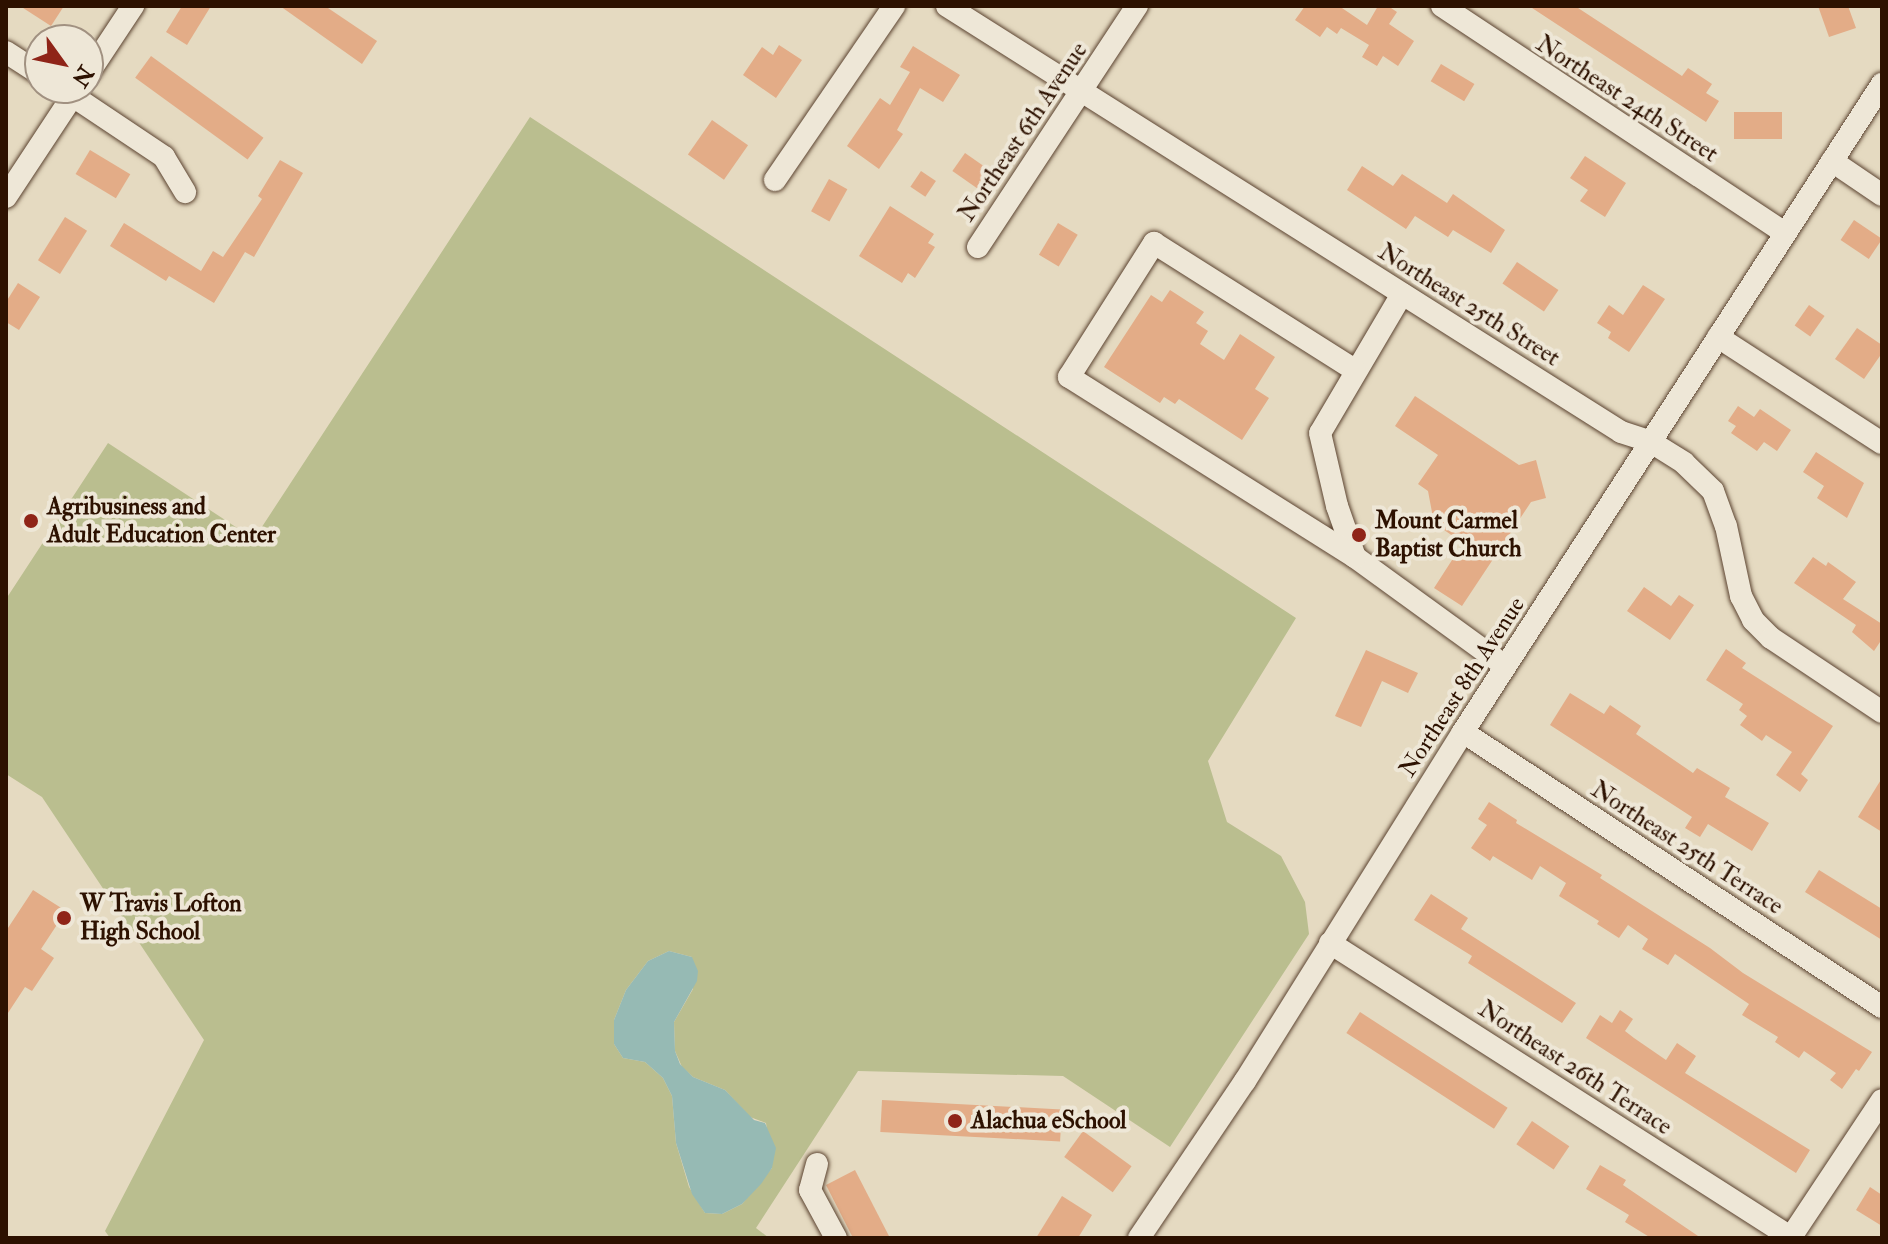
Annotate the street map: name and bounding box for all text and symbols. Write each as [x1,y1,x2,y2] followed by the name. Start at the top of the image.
[24,24,104,104] north arrow
[1531,29,1723,169] street label: Northeast 24th Street
[952,37,1094,227] street label: Northeast 6th Avenue
[65,60,100,92] text: N
[1373,238,1565,372] street label: Northeast 25th Street
[47,493,276,549] place label: Agribusiness and Adult Education Center
[1375,507,1521,563] place label: Mount Carmel Baptist Church
[22,512,40,530] marker: Agribusiness and Adult Education Center
[1350,526,1368,544] marker: Mount Carmel Baptist Church
[1393,592,1531,782] street label: Northeast 8th Avenue
[1586,775,1788,921] street label: Northeast 25th Terrace
[80,890,242,946] place label: W Travis Lofton High School
[55,909,73,927] marker: W Travis Lofton High School
[1473,995,1677,1141] street label: Northeast 26th Terrace
[971,1107,1126,1135] place label: Alachua eSchool
[946,1112,964,1130] marker: Alachua eSchool

